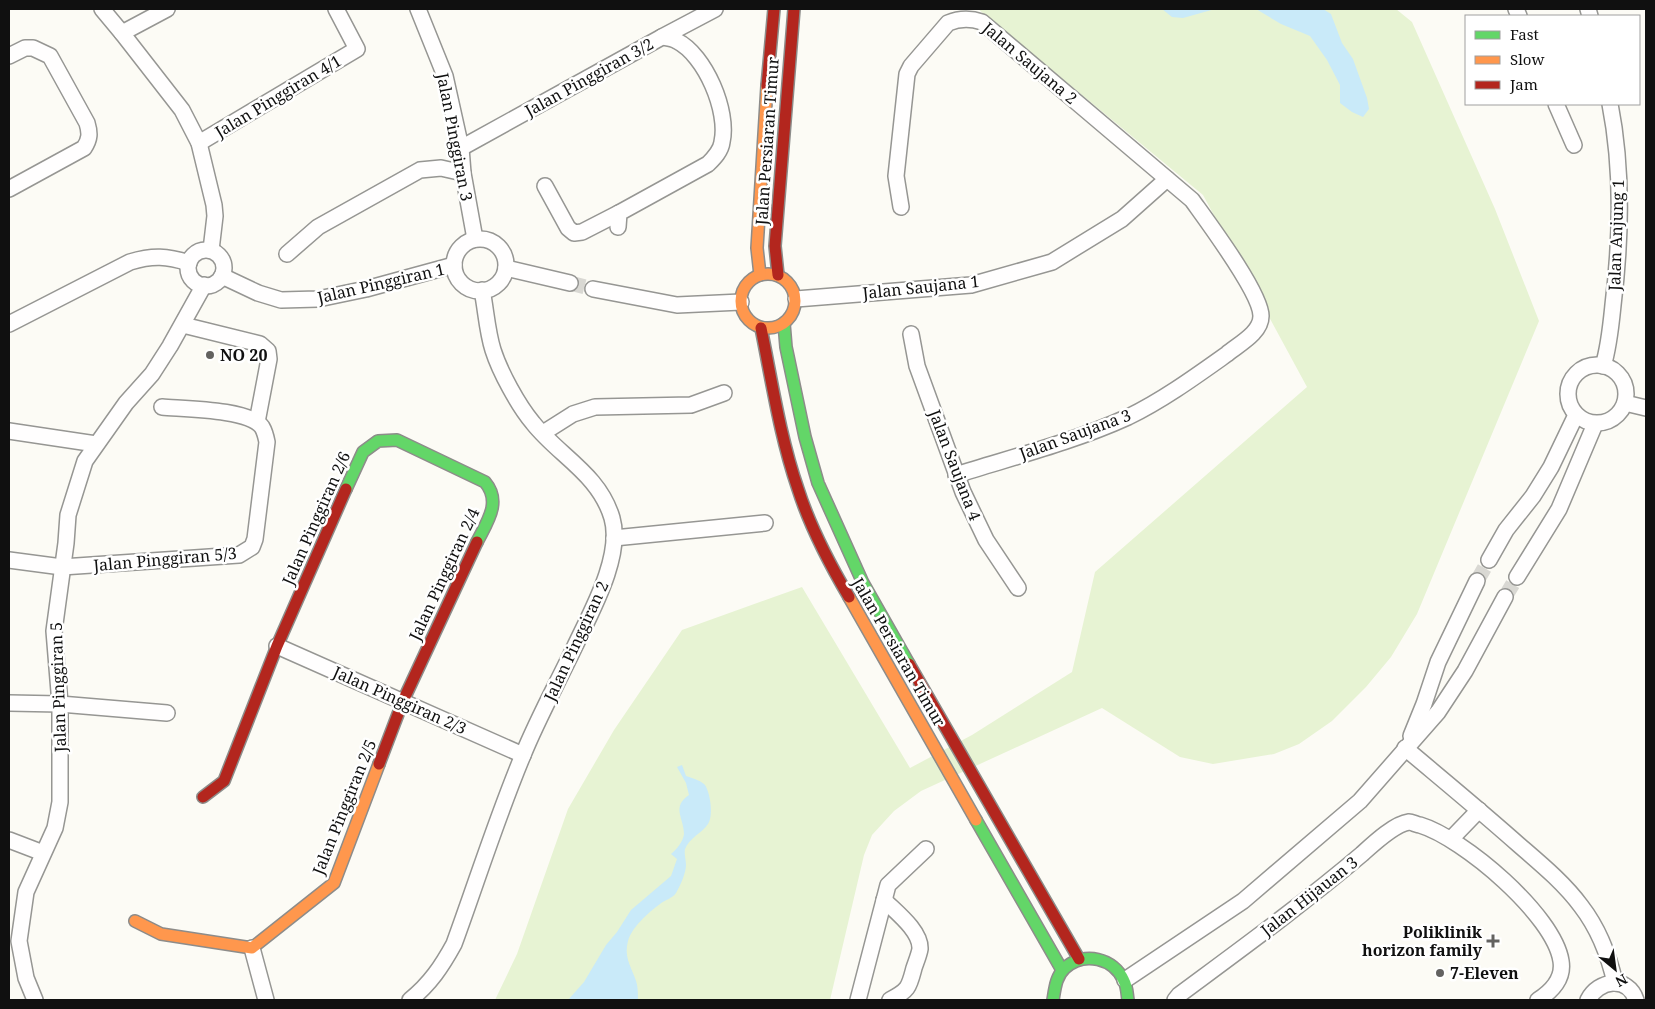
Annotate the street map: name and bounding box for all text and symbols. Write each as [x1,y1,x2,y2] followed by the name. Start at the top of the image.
[1465,15,1640,105] legend
[977,16,1082,109] street label: Jalan Saujana 2
[1510,24,1539,44] text: Fast
[520,33,657,122] street label: Jalan Pinggiran 3/2
[1510,49,1544,69] text: Slow
[210,50,345,143] street label: Jalan Pinggiran 4/1
[750,56,784,227] street label: Jalan Persiaran Timur
[432,70,478,203] street label: Jalan Pinggiran 3
[1509,74,1538,94] text: Jam
[1603,179,1629,292] street label: Jalan Anjung 1
[314,258,447,309] street label: Jalan Pinggiran 1
[861,270,980,304] street label: Jalan Saujana 1
[220,344,267,366] place label: NO 20
[204,349,216,361] marker: NO 20
[1015,404,1134,465] street label: Jalan Saujana 3
[923,405,986,524] street label: Jalan Saujana 4
[276,448,355,589] street label: Jalan Pinggiran 2/6
[403,504,484,645] street label: Jalan Pinggiran 2/4
[91,542,238,576] street label: Jalan Pinggiran 5/3
[847,573,951,731] street label: Jalan Persiaran Timur
[538,577,613,706] street label: Jalan Pinggiran 2
[45,622,71,753] street label: Jalan Pinggiran 5
[329,660,470,739] street label: Jalan Pinggiran 2/3
[306,736,381,879] street label: Jalan Pinggiran 2/5
[1255,851,1362,941] street label: Jalan Hijauan 3
[1362,921,1483,961] place label: Poliklinik horizon family
[1486,934,1500,948] marker: Poliklinik horizon family
[1590,944,1640,994] north arrow
[1450,962,1519,984] place label: 7-Eleven
[1434,967,1446,979] marker: 7-Eleven
[1612,970,1631,992] text: N

